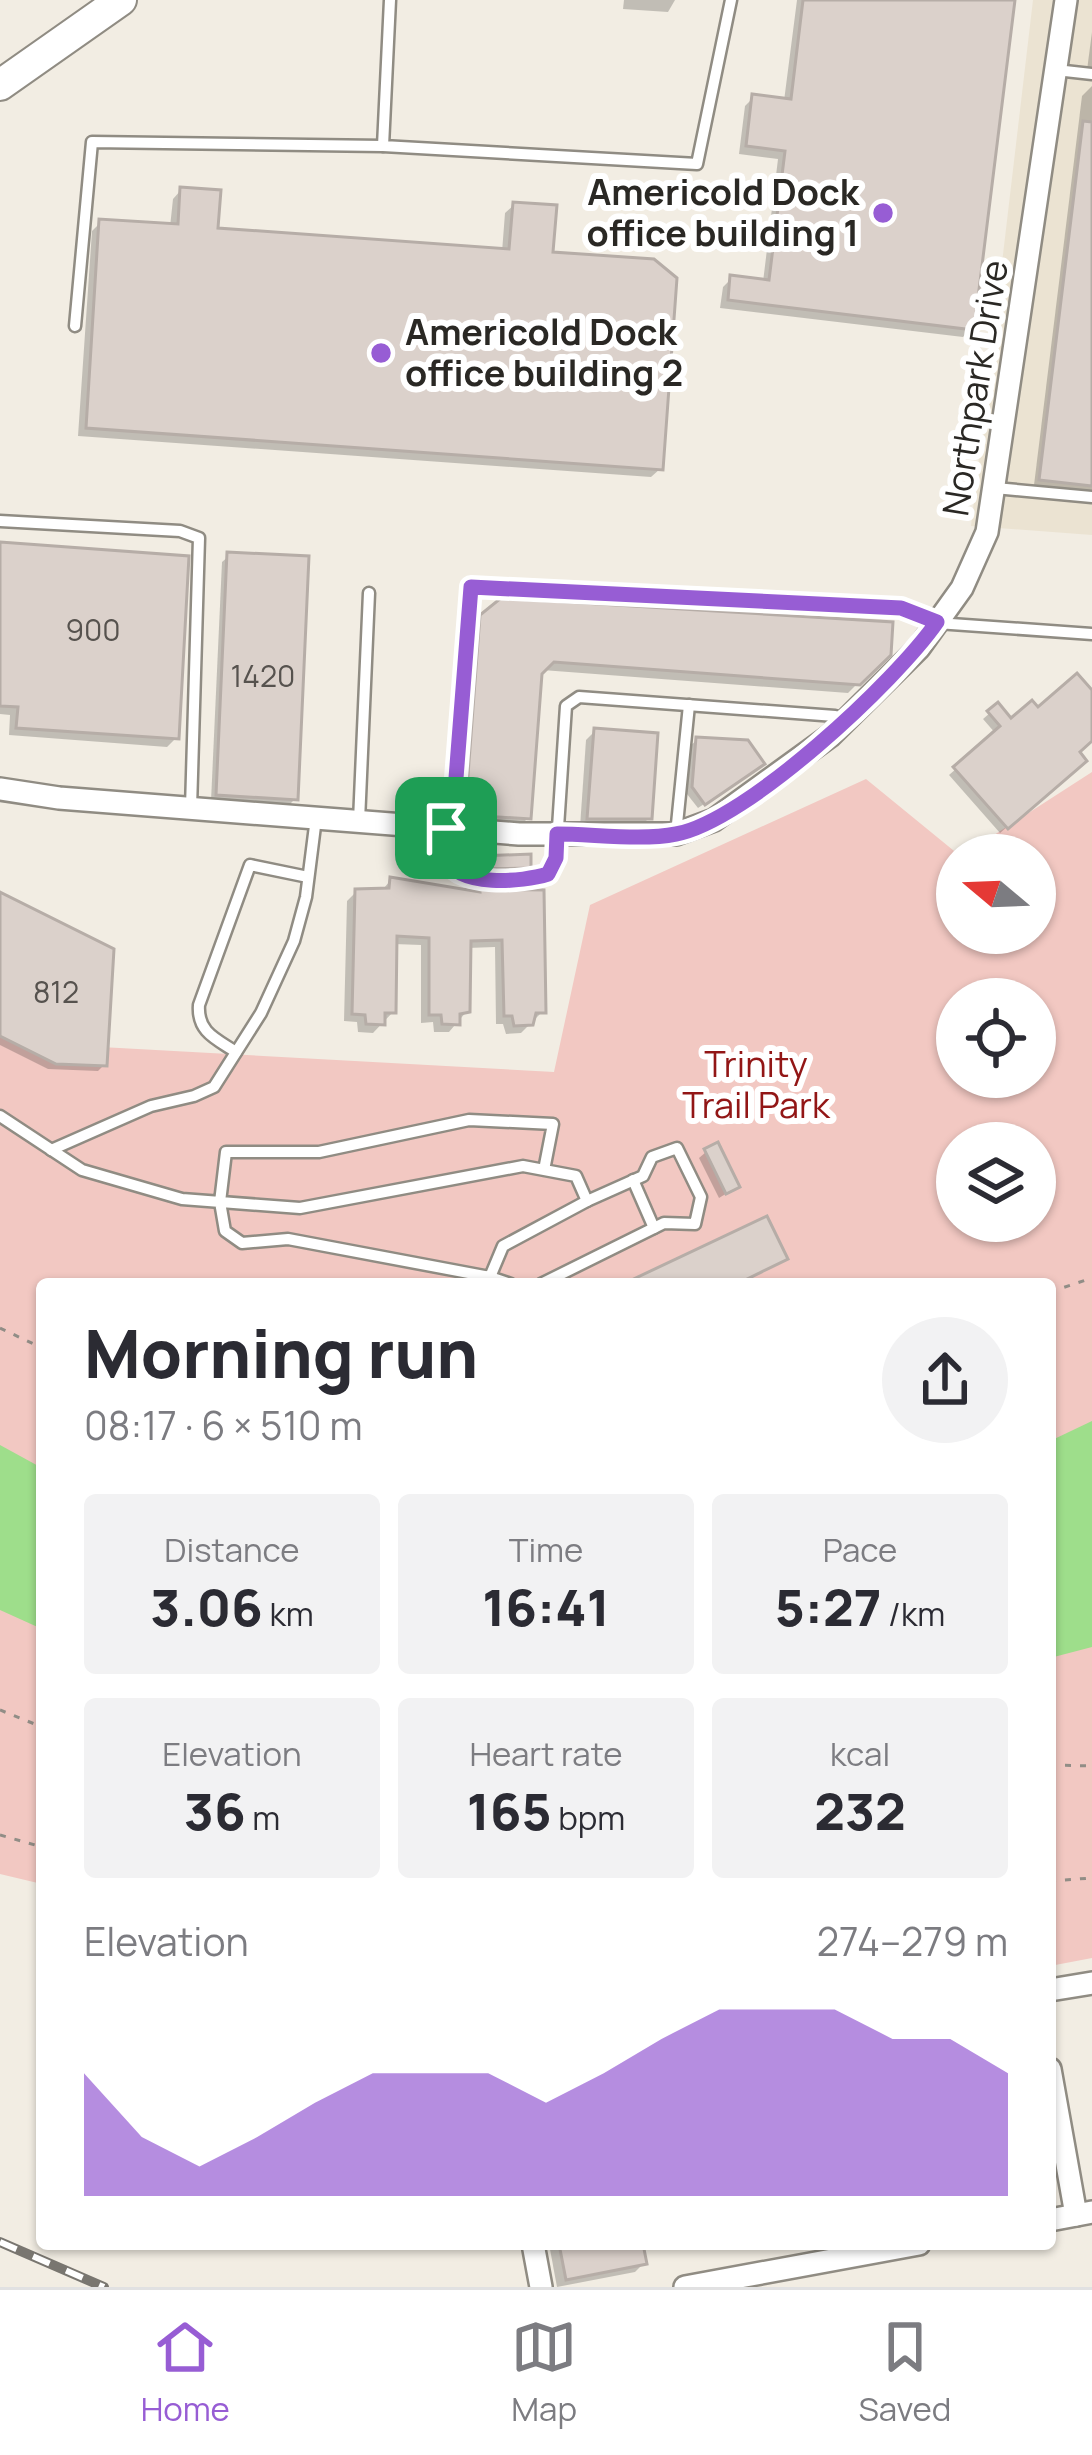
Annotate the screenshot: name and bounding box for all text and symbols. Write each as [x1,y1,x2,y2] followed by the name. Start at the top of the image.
[586,167,861,257] place label: Americold Dock office building 1
[870,200,896,226] marker: Americold Dock office building 1
[930,257,1019,519] street label: Northpark Drive
[405,307,683,397] place label: Americold Dock office building 2
[368,340,394,366] marker: Americold Dock office building 2
[65,609,121,650] house number: 900
[231,655,295,696] house number: 1420
[395,777,497,879] pin
[413,795,479,861] icon: arrive
[936,834,1056,954] north arrow
[936,834,1056,1242] map controls
[33,971,79,1012] house number: 812
[936,978,1056,1098] button: locate
[682,1039,831,1129] park label: Trinity Trail Park
[936,1122,1056,1242] button: layers
[84,1308,478,1398] text: Morning run
[882,1317,1008,1443] button: share
[84,1398,363,1452] text: 08:17 · 6 × 510 m
[164,1527,300,1572] text: Distance
[509,1527,583,1572] text: Time
[823,1527,897,1572] text: Pace
[150,1572,263,1641] text: 3.06
[482,1572,610,1641] text: 16:41
[775,1572,882,1641] text: 5:27
[263,1591,314,1636] text: km
[882,1591,945,1636] text: /km
[162,1731,302,1776] text: Elevation
[469,1731,623,1776] text: Heart rate
[830,1731,890,1776] text: kcal
[184,1776,246,1845] text: 36
[467,1776,552,1845] text: 165
[814,1776,906,1845] text: 232
[246,1795,280,1840] text: m
[552,1795,625,1840] text: bpm
[84,1914,249,1968] text: Elevation
[817,1914,1008,1968] text: 274–279 m
[141,2314,230,2431] tab: Home
[511,2314,577,2431] tab: Map
[858,2314,951,2431] tab: Saved

